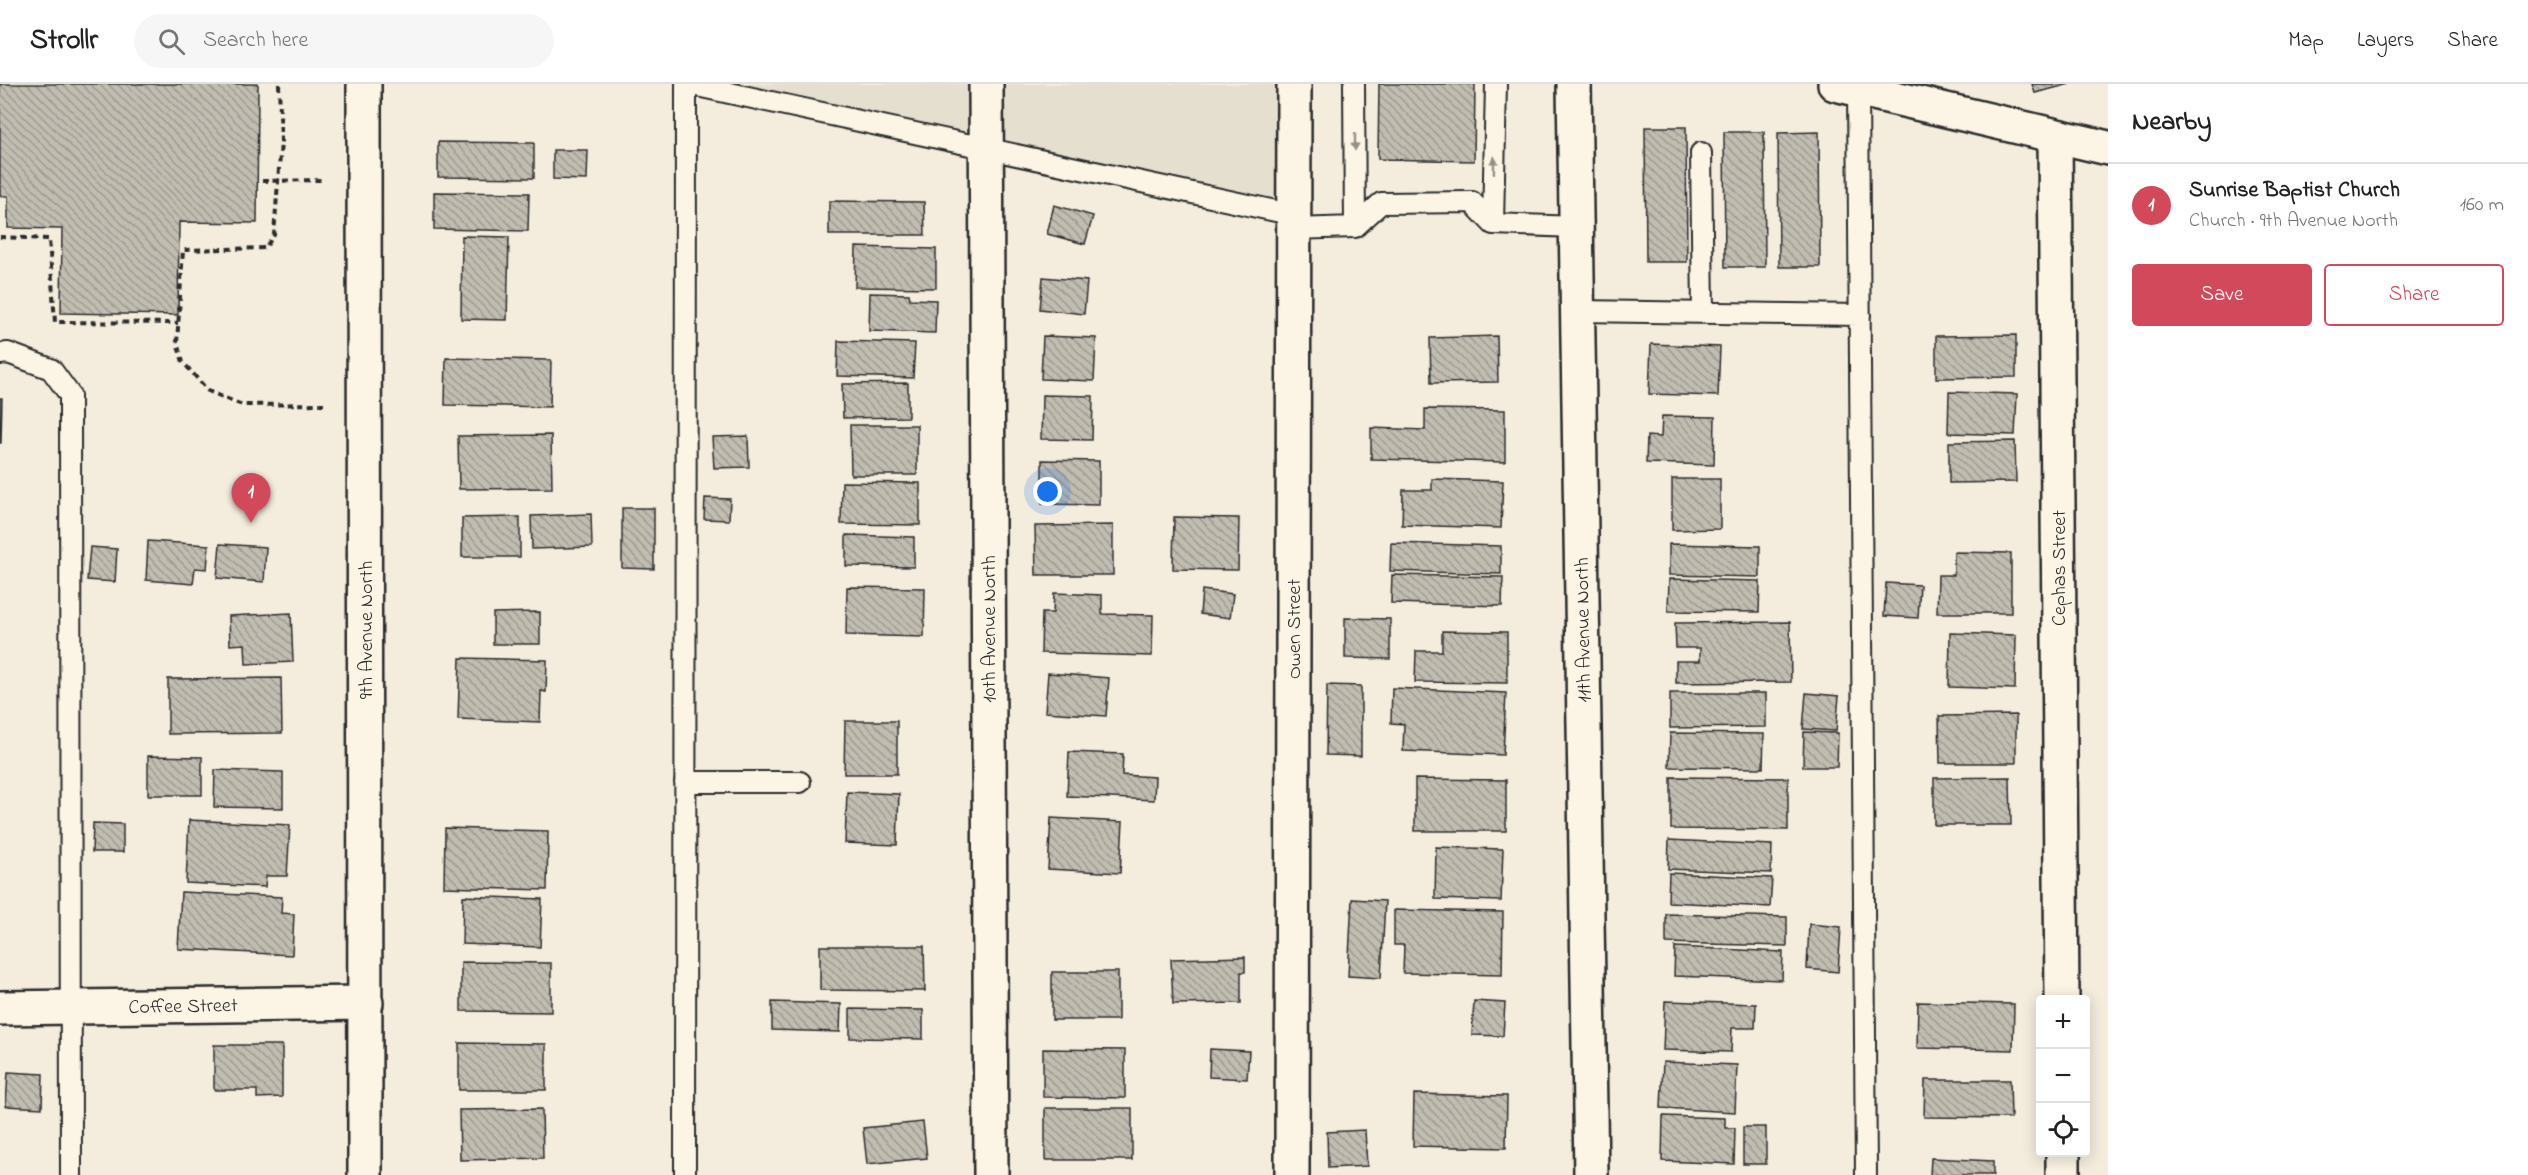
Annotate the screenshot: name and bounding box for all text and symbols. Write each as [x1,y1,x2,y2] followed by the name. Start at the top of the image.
[134,14,554,68] search box
[30,21,98,62] text: Strollr
[155,25,188,58] icon: search
[203,25,308,57] text: Search here
[2288,26,2324,56] text: Map
[2357,26,2414,56] text: Layers
[2447,26,2498,56] text: Share
[2132,104,2211,142] text: Nearby
[1350,133,1359,152] one-way arrow
[1489,156,1499,175] one-way arrow
[2189,175,2400,207] text: Sunrise Baptist Church
[2148,191,2155,220] text: 1
[2460,191,2504,220] text: 160 m
[2189,207,2398,236] text: Church · 9th Avenue North
[2132,264,2312,326] button: Save
[2324,264,2504,326] button: Share
[232,474,270,523] pin: 1
[1033,477,1062,506] your location
[2046,510,2075,626] street label: Cephas Street
[976,555,1005,703] street label: 10th Avenue North
[1569,557,1600,703] street label: 11th Avenue North
[353,561,382,699] street label: 9th Avenue North
[1281,578,1310,679] street label: Owen Street
[128,992,238,1023] street label: Coffee Street
[2036,995,2090,1157] map controls
[2036,995,2090,1049] button: +
[2036,1049,2090,1103] button: −
[2036,1103,2090,1157] button: locate

